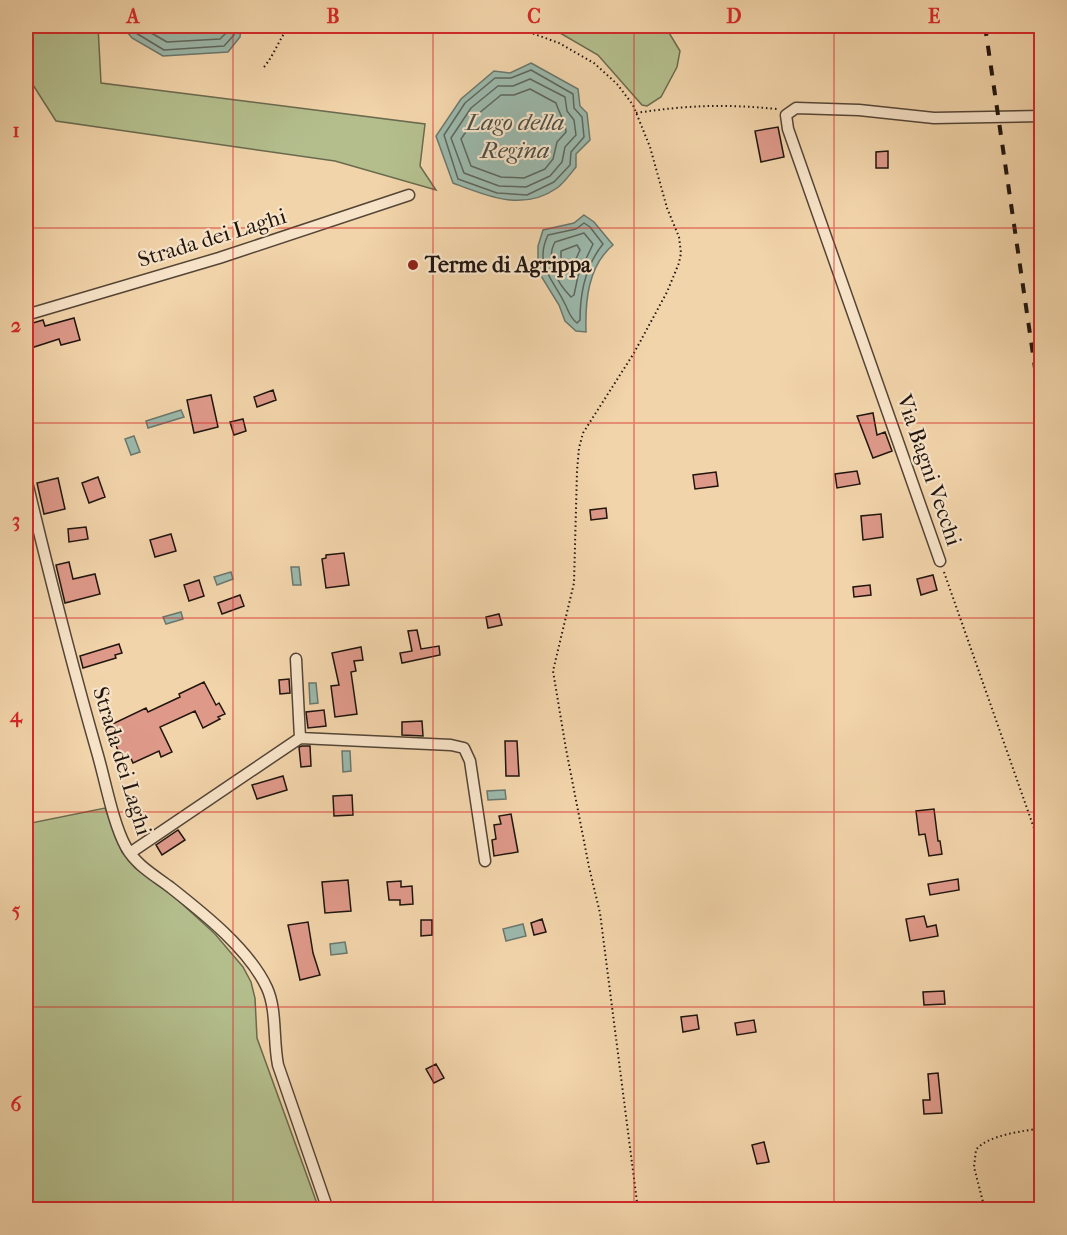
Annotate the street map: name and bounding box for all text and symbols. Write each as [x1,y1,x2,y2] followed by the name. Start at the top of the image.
[125,5,141,28] text: A
[326,5,340,28] text: B
[527,5,541,28] text: C
[726,5,742,28] text: D
[928,5,940,28] text: E
[464,108,564,164] water label: Lago della Regina
[12,119,20,142] text: 1
[135,203,290,273] street label: Strada dei Laghi
[424,252,592,278] place label: Terme di Agrippa
[406,258,420,272] marker: Terme di Agrippa
[11,314,21,337] text: 2
[891,390,967,549] street label: Via Bagni Vecchi
[12,509,20,532] text: 3
[87,684,157,839] street label: Strada dei Laghi
[9,704,23,728] text: 4
[12,899,21,922] text: 5
[11,1093,23,1116] text: 6

